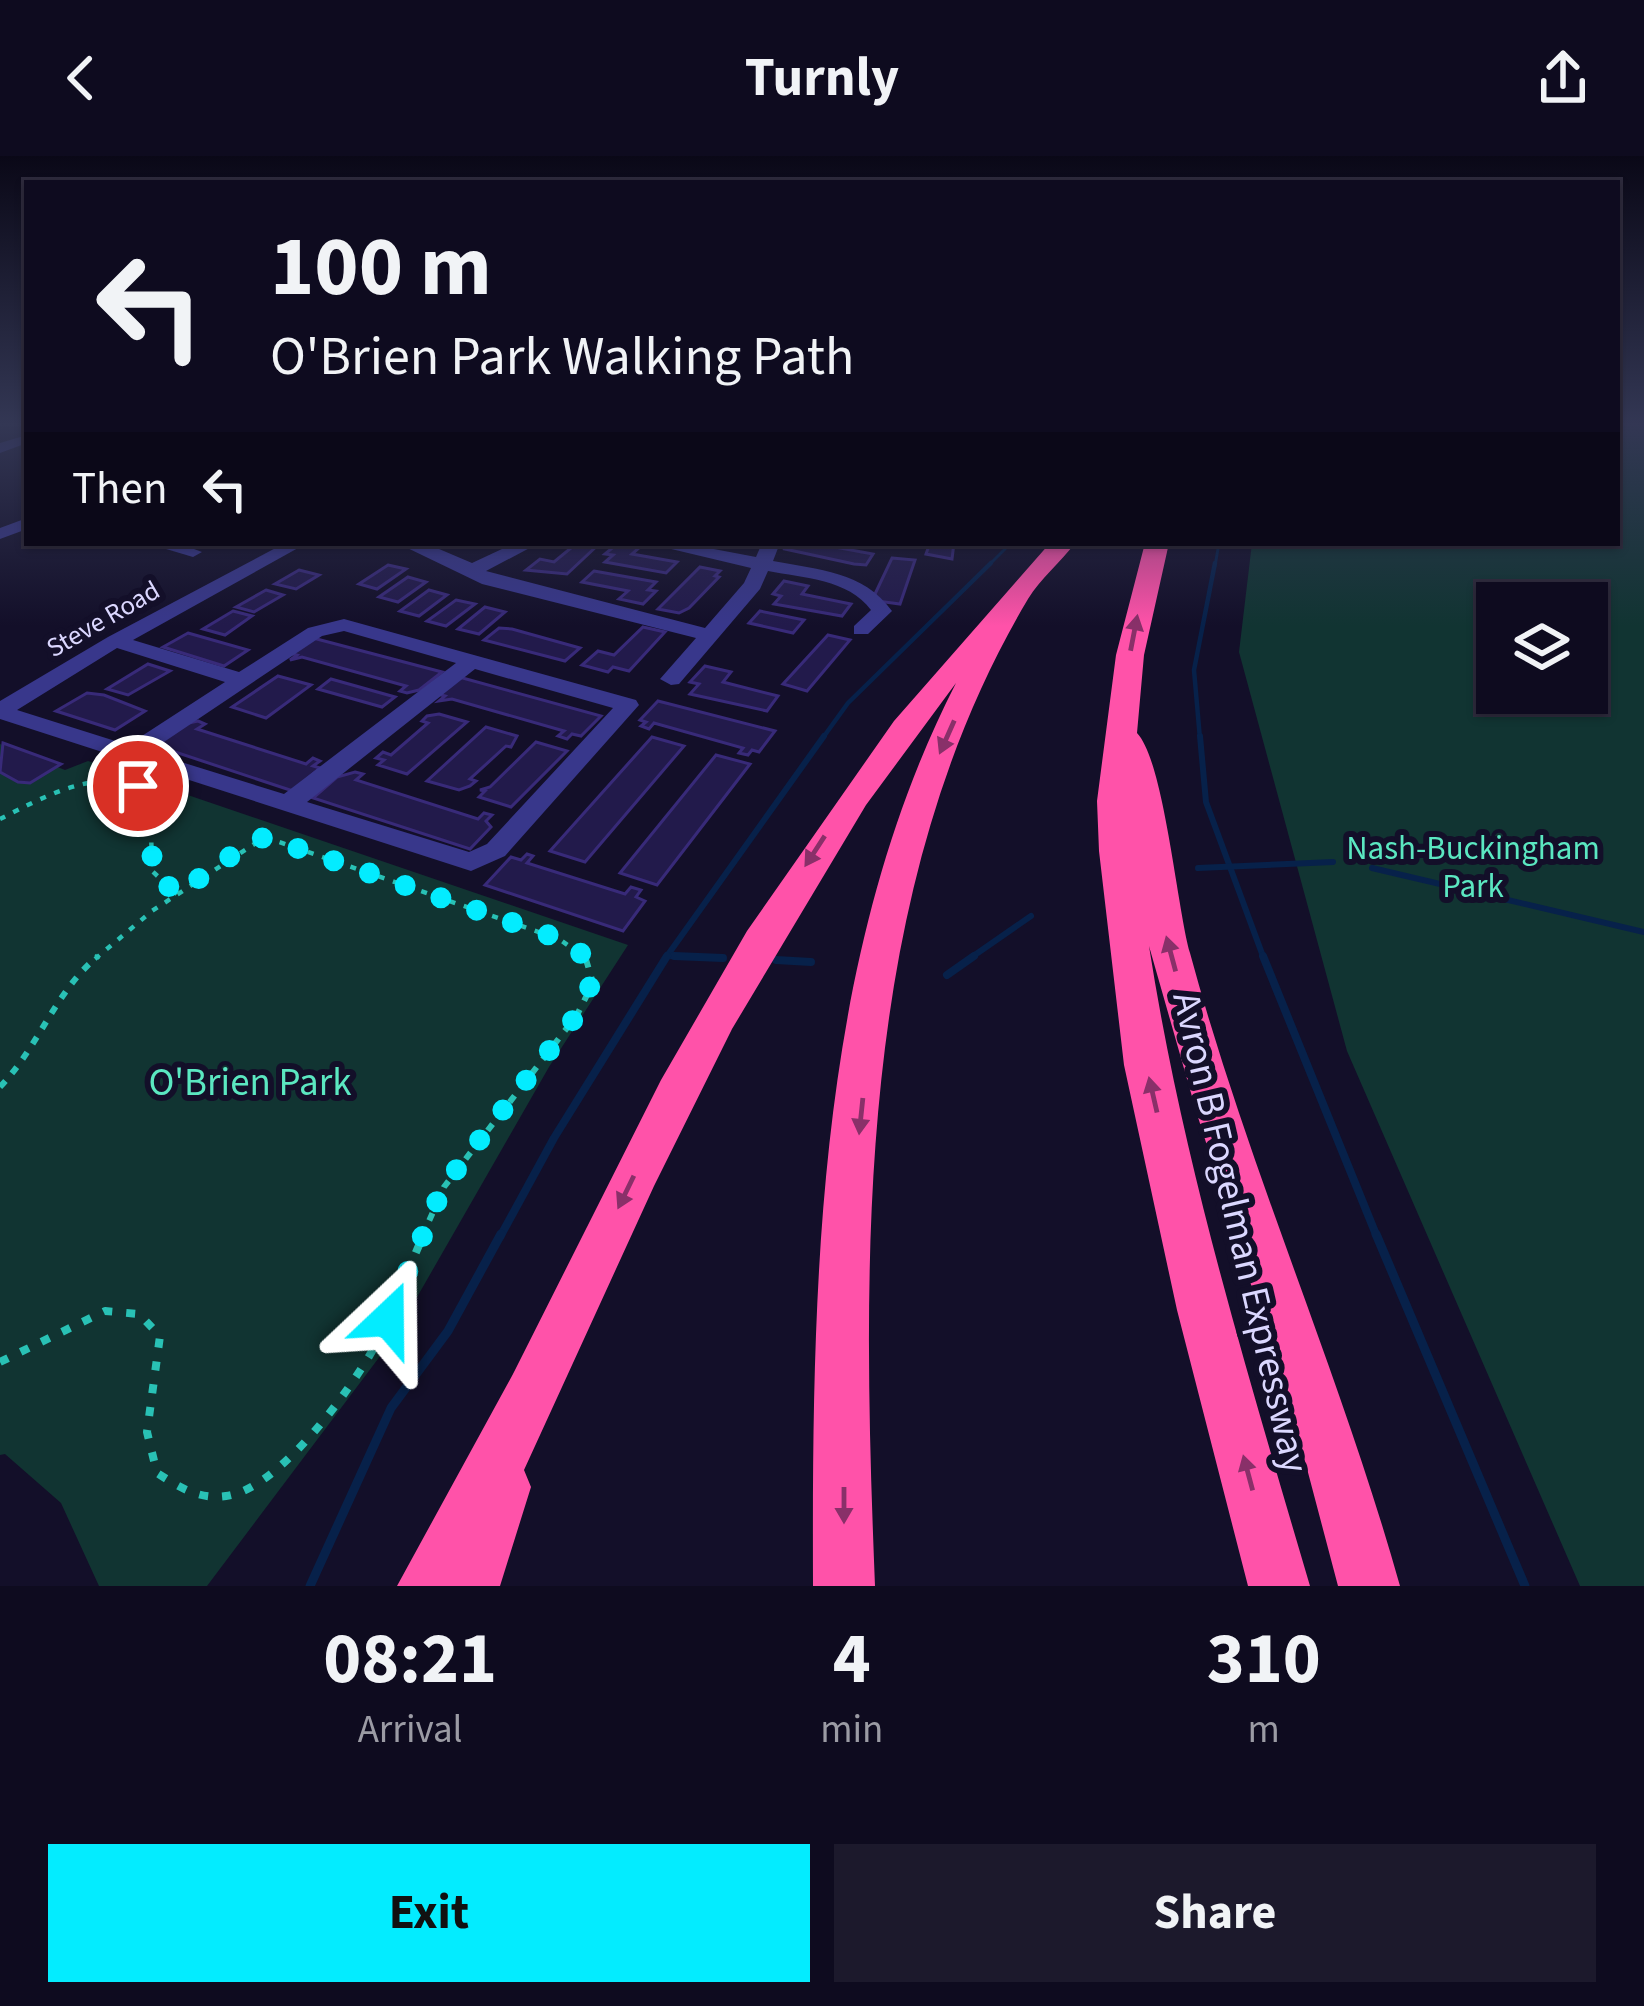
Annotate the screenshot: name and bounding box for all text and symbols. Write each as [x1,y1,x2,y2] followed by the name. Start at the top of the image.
[745,40,899,117] text: Turnly
[48,45,114,111] icon: back
[1530,45,1596,111] icon: share
[270,208,492,328] text: 100 m
[72,228,228,384] icon: left
[270,319,854,396] text: O'Brien Park Walking Path
[192,456,258,522] icon: left
[72,457,168,521] text: Then
[39,571,167,668] street label: Steve Road
[1476,582,1608,714] map controls
[1476,582,1608,714] button: layers
[1125,614,1144,652] one-way arrow
[936,720,956,755] one-way arrow
[87,735,189,837] pin
[105,753,171,819] icon: arrive
[1346,825,1600,910] park label: Nash-Buckingham Park
[804,834,827,867] one-way arrow
[1161,935,1180,972] one-way arrow
[1157,987,1323,1478] street label: Avron B Fogelman Expressway
[148,1055,352,1111] park label: O'Brien Park
[1143,1076,1162,1113] one-way arrow
[851,1098,870,1135] one-way arrow
[616,1175,636,1210] one-way arrow
[325,1256,451,1382] position arrow
[1237,1454,1256,1491] one-way arrow
[834,1487,854,1525] one-way arrow
[323,1608,497,1711] text: 08:21
[833,1608,871,1711] text: 4
[1207,1608,1321,1711] text: 310
[358,1702,463,1758] text: Arrival
[820,1702,883,1758] text: min
[1248,1702,1280,1758] text: m
[48,1844,810,1982] button: Exit
[834,1844,1596,1982] button: Share

